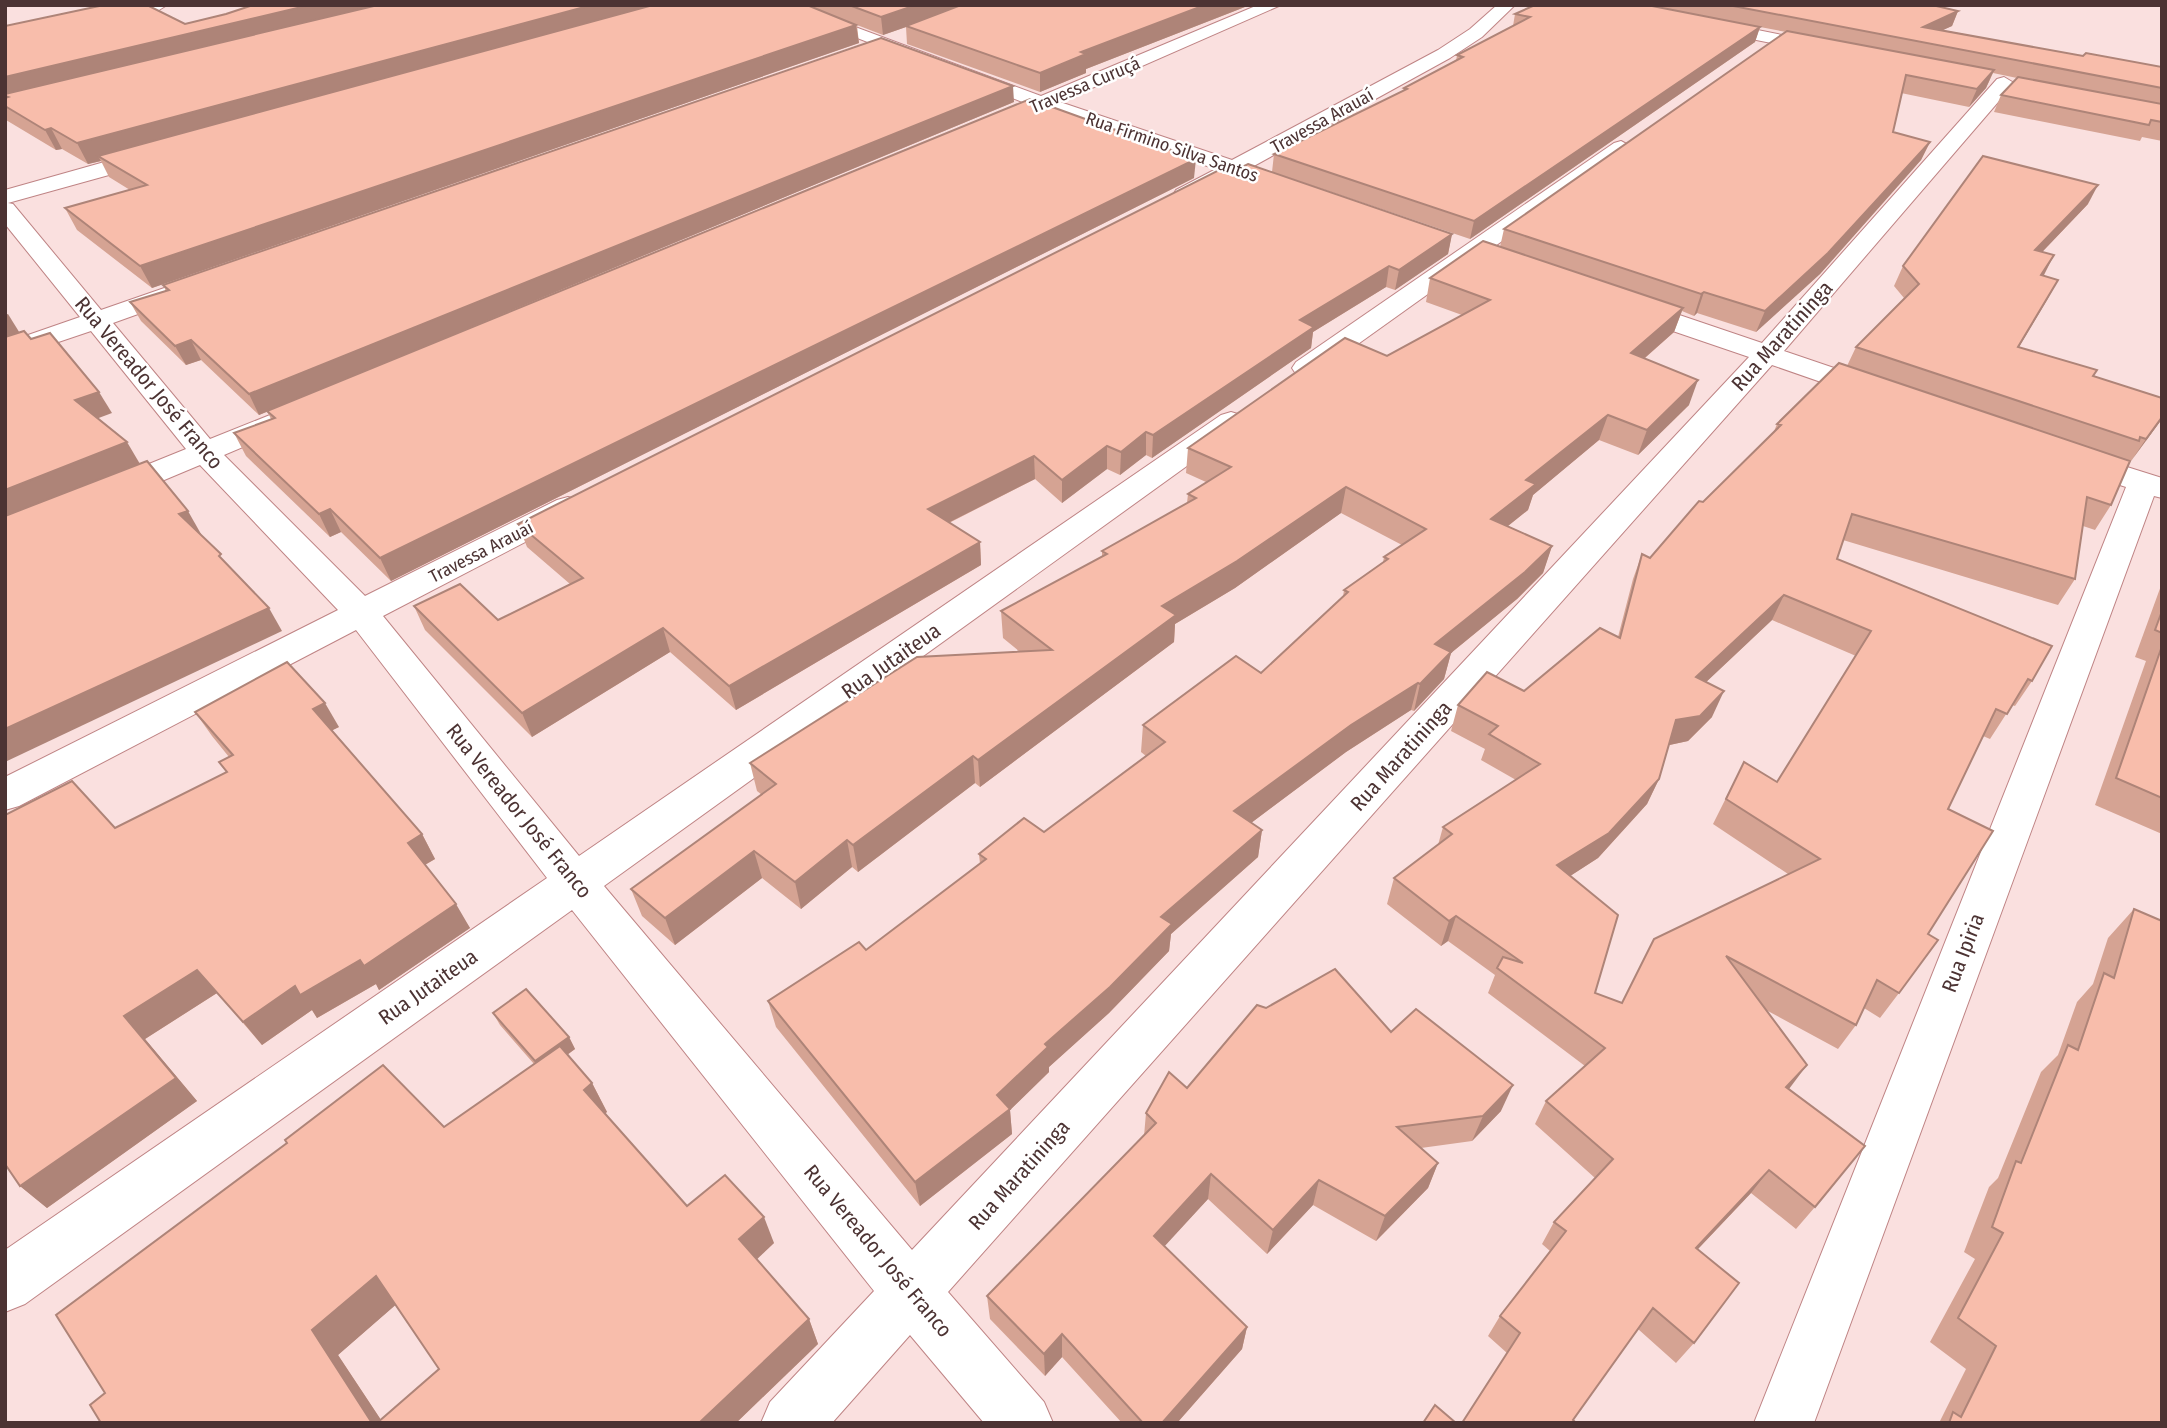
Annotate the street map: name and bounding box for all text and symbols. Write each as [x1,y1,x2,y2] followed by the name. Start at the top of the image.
[1027,52,1143,118] street label: Travessa Curuçá
[1267,84,1378,158] street label: Travessa Arauaí
[1083,107,1261,187] street label: Rua Firmino Silva Santos
[1726,276,1838,396] street label: Rua Maratininga
[69,291,229,475] street label: Rua Vereador José Franco
[425,516,537,588] street label: Travessa Arauaí
[836,617,946,705] street label: Rua Jutaiteua
[1345,696,1457,816] street label: Rua Maratininga
[441,718,597,904] street label: Rua Vereador José Franco
[1936,910,1990,996] street label: Rua Ipiria
[373,943,483,1031] street label: Rua Jutaiteua
[963,1115,1075,1235] street label: Rua Maratininga
[798,1159,958,1343] street label: Rua Vereador José Franco

